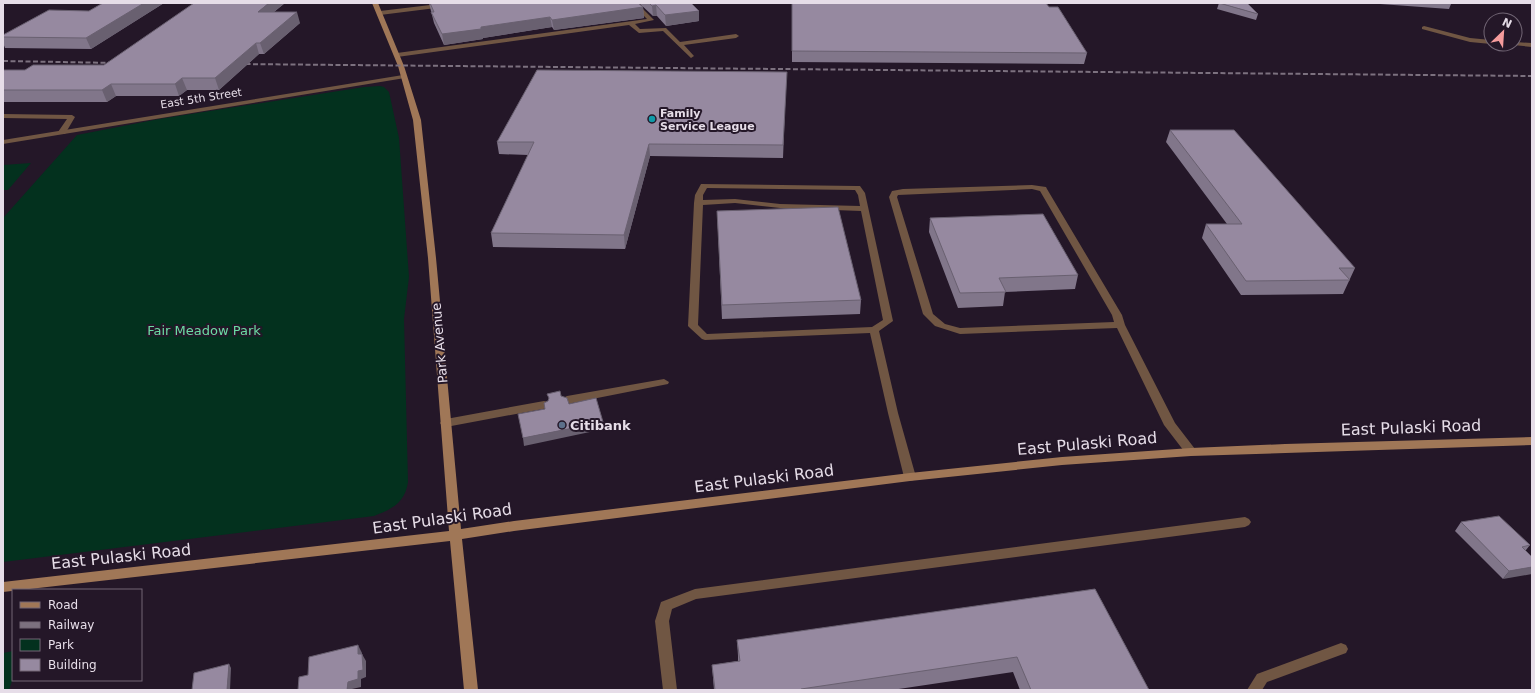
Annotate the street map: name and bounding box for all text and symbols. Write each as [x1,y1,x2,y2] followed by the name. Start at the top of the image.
[1483,12,1523,52] north arrow
[1500,16,1514,31] text: N
[159,86,243,111] street label: East 5th Street
[660,107,755,133] place label: Family Service League
[647,114,657,124] marker: Family Service League
[429,302,450,384] street label: Park Avenue
[147,323,261,338] park label: Fair Meadow Park
[1340,416,1482,439] street label: East Pulaski Road
[570,418,631,433] place label: Citibank
[557,420,567,430] marker: Citibank
[1016,428,1158,459] street label: East Pulaski Road
[693,460,835,496] street label: East Pulaski Road
[371,499,513,538] street label: East Pulaski Road
[50,540,192,573] street label: East Pulaski Road
[12,589,142,681] legend
[48,598,78,612] text: Road
[48,618,94,632] text: Railway
[48,638,74,652] text: Park
[48,658,97,672] text: Building

